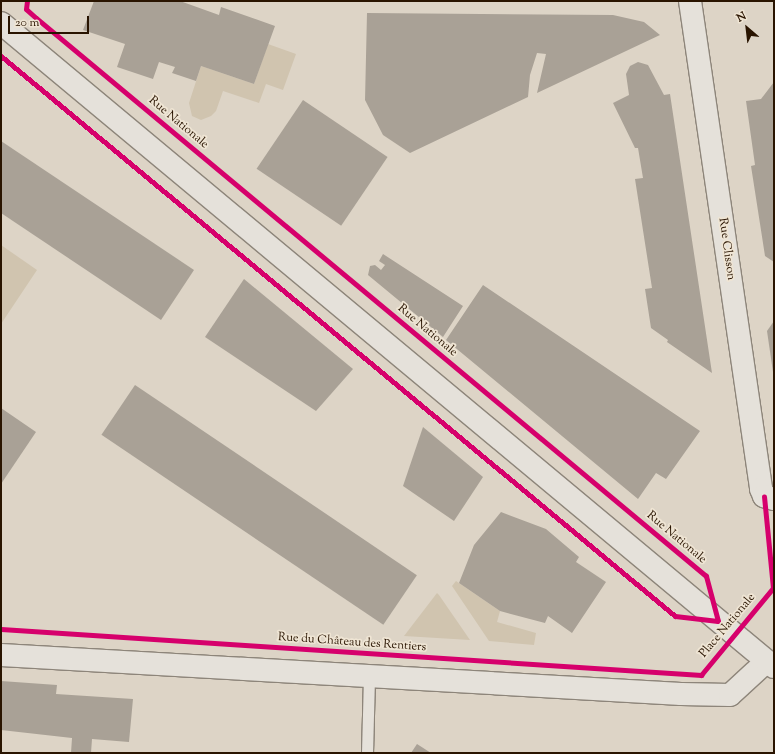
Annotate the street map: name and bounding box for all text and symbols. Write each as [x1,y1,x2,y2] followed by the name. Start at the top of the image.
[10,8,91,34] scale bar
[727,8,767,48] north arrow
[734,8,749,27] text: N
[15,14,39,32] text: 20 m
[145,94,211,152] street label: Rue Nationale
[714,217,738,281] street label: Rue Clisson
[394,302,460,360] street label: Rue Nationale
[643,509,709,567] street label: Rue Nationale
[697,591,759,661] street label: Place Nationale
[277,631,427,655] street label: Rue du Château des Rentiers

